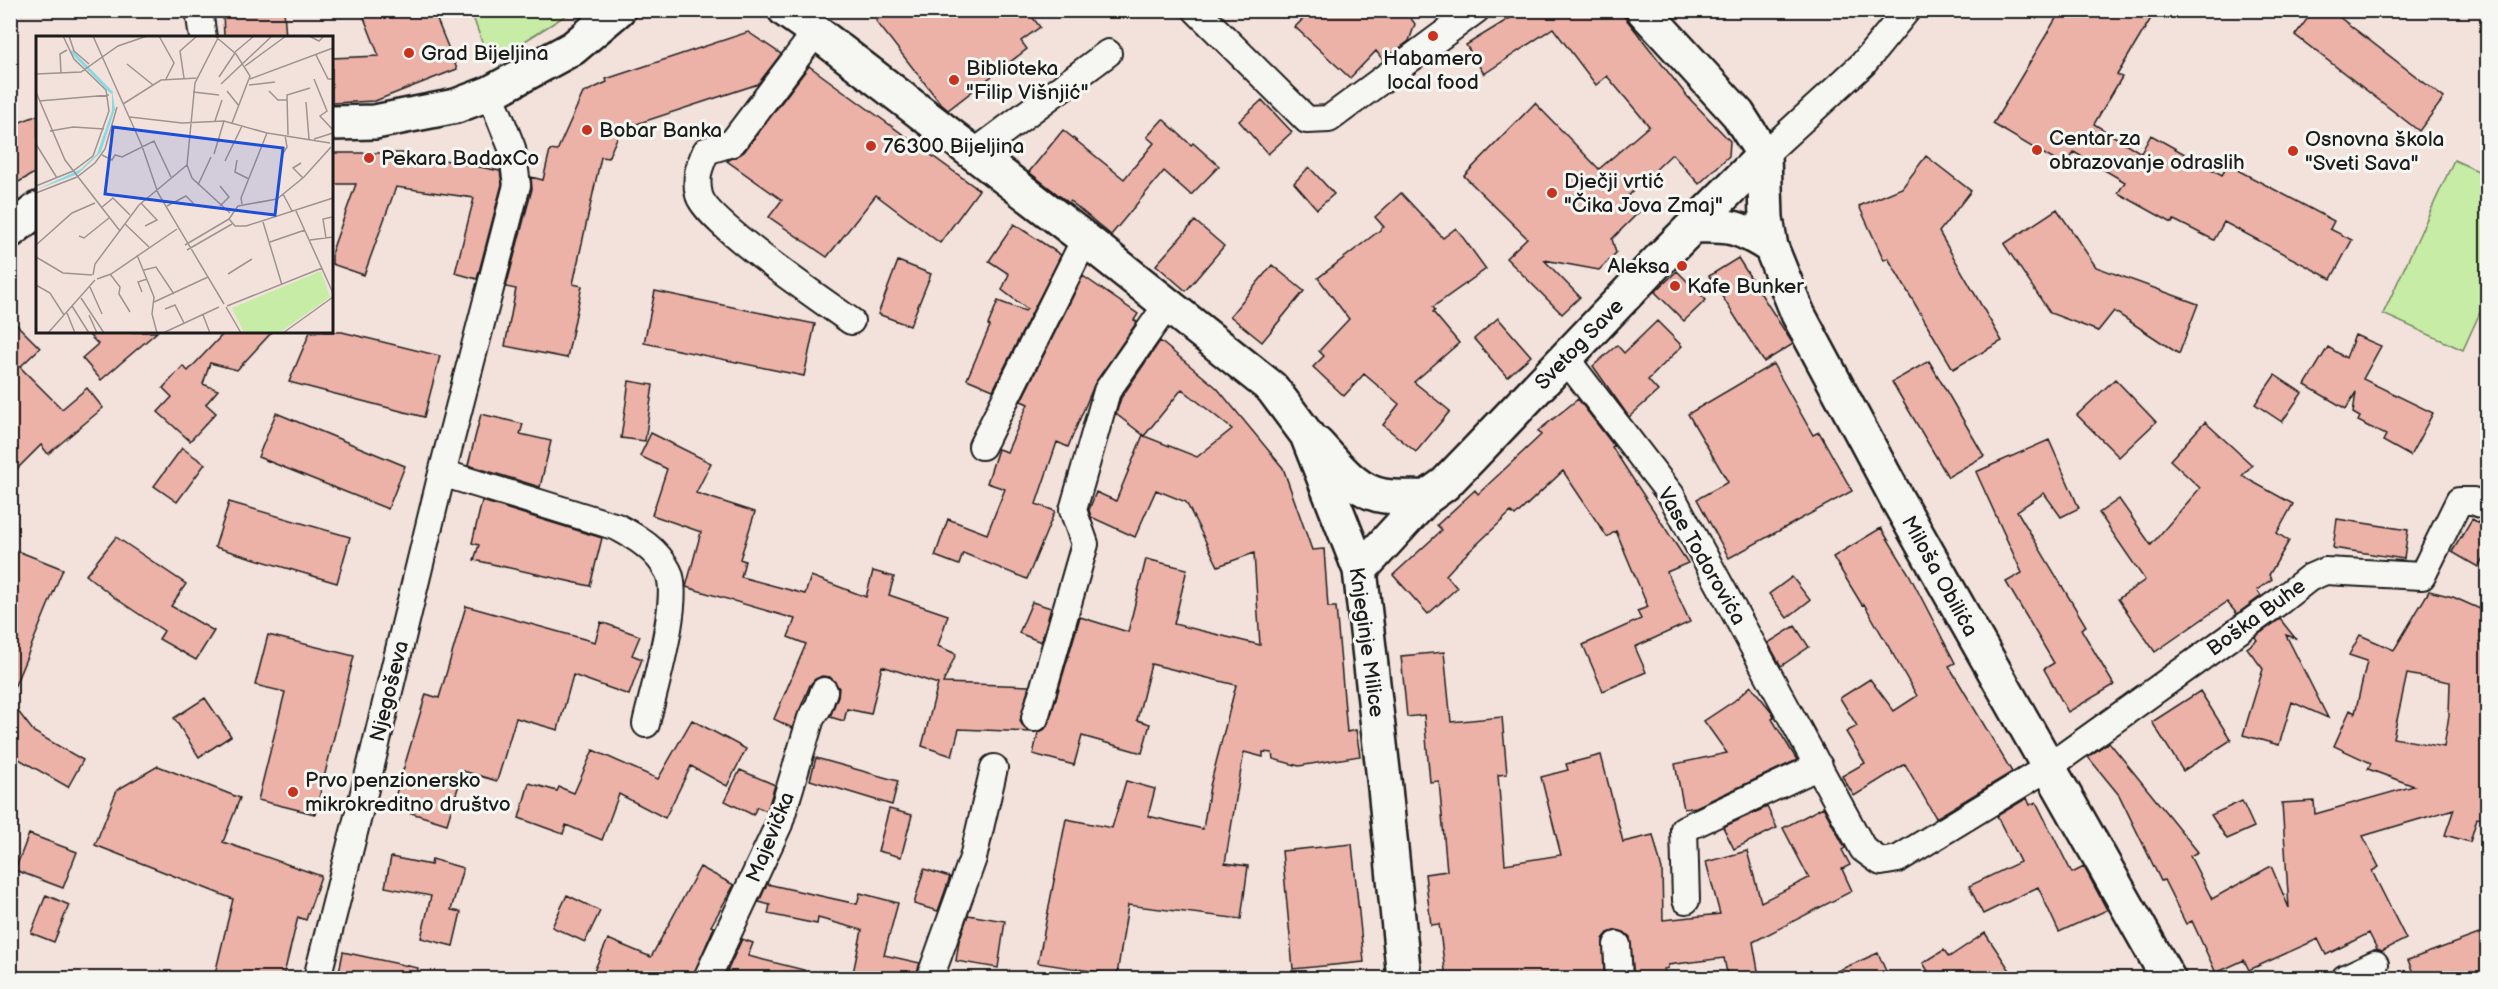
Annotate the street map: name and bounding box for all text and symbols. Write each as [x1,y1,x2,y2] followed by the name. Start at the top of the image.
[1426,29,1440,43] marker: Habamero local food
[36,36,333,333] inset map
[421,41,549,66] place label: Grad Bijeljina
[402,46,416,60] marker: Grad Bijeljina
[1383,46,1483,95] place label: Habamero local food
[966,56,1088,105] place label: Biblioteka "Filip Višnjić"
[947,73,961,87] marker: Biblioteka "Filip Višnjić"
[599,118,722,143] place label: Bobar Banka
[580,123,594,137] marker: Bobar Banka
[2049,126,2245,175] place label: Centar za obrazovanje odraslih
[2305,127,2444,176] place label: Osnovna škola "Sveti Sava"
[883,134,1025,159] place label: 76300 Bijeljina
[864,139,878,153] marker: 76300 Bijeljina
[2030,143,2044,157] marker: Centar za obrazovanje odraslih
[2286,144,2300,158] marker: Osnovna škola "Sveti Sava"
[381,146,539,171] place label: Pekara BadaxCo
[362,151,376,165] marker: Pekara BadaxCo
[1564,169,1723,218] place label: Dječji vrtić "Čika Jova Zmaj"
[1545,186,1559,200] marker: Dječji vrtić "Čika Jova Zmaj"
[1608,254,1670,279] place label: Aleksa
[1675,259,1689,273] marker: Aleksa
[1687,274,1804,299] place label: Kafe Bunker
[1668,279,1682,293] marker: Kafe Bunker
[1530,294,1629,395] street label: Svetog Save
[1652,483,1751,629] street label: Vase Todorovića
[1896,511,1983,641] street label: Miloša Obilića
[1344,566,1389,719] street label: Knjeginje Milice
[2202,573,2310,661] street label: Boška Buhe
[365,638,414,744] street label: Njegoševa
[305,768,511,817] place label: Prvo penzionersko mikrokreditno društvo
[286,785,300,799] marker: Prvo penzionersko mikrokreditno društvo
[741,788,800,886] street label: Majevička

